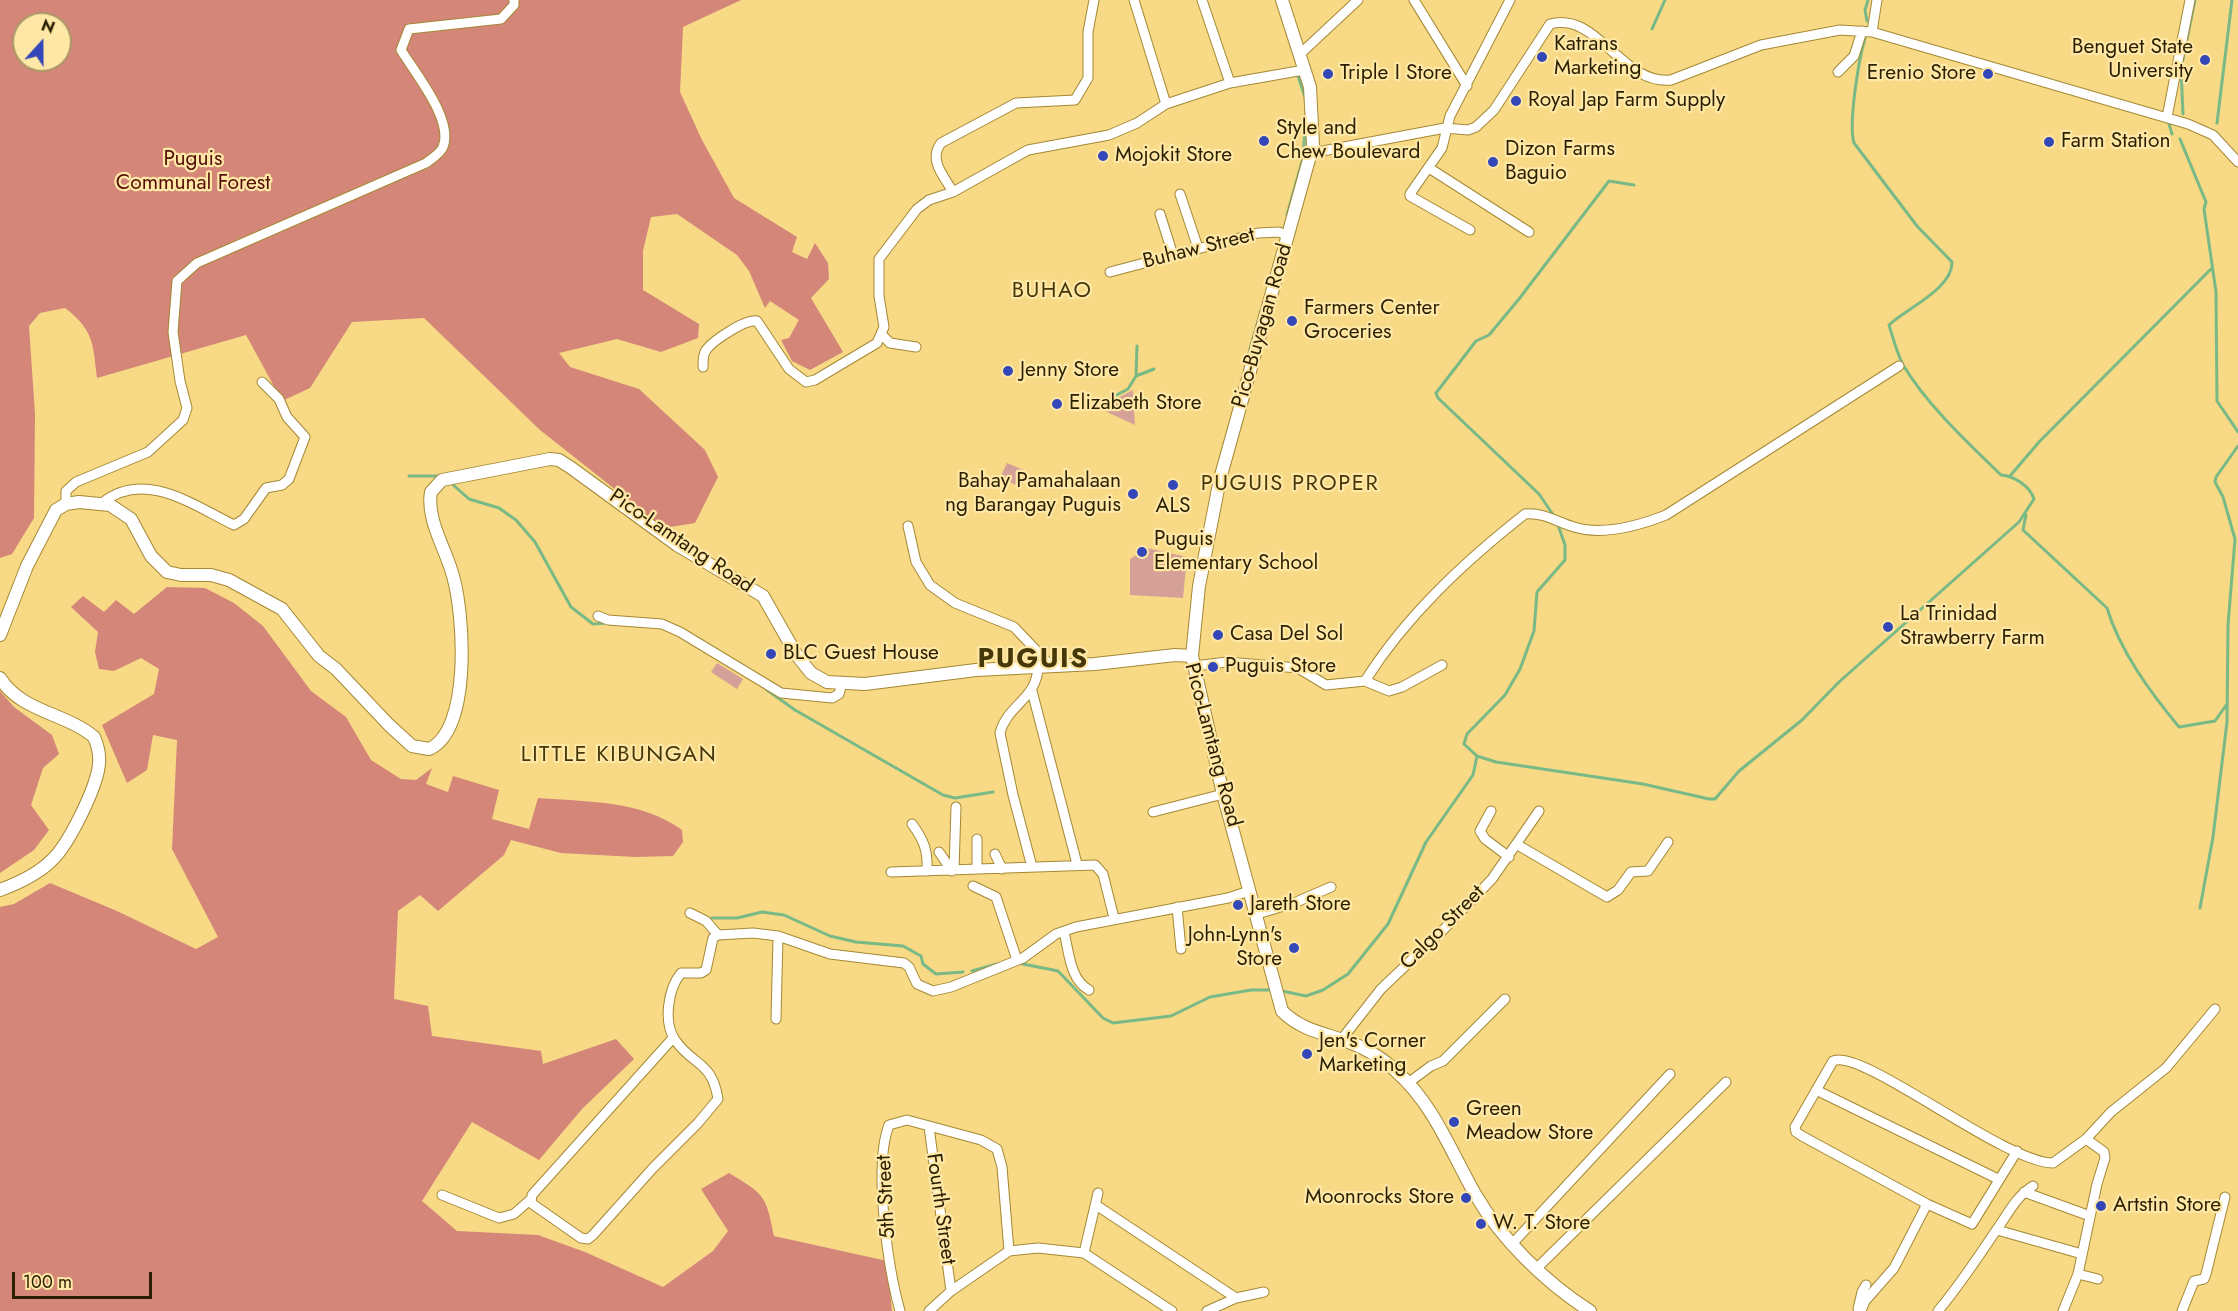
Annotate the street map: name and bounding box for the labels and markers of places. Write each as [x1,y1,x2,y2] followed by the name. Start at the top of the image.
[1554,32,1642,82] place label: Katrans Marketing
[2072,35,2193,85] place label: Benguet State University
[1535,50,1549,64] marker: Katrans Marketing
[2198,53,2212,67] marker: Benguet State University
[1340,61,1452,87] place label: Triple I Store
[1867,61,1976,87] place label: Erenio Store
[1321,67,1335,81] marker: Triple I Store
[1981,67,1995,81] marker: Erenio Store
[1528,88,1725,114] place label: Royal Jap Farm Supply
[1509,94,1523,108] marker: Royal Jap Farm Supply
[1276,116,1421,166] place label: Style and Chew Boulevard
[2061,129,2170,155] place label: Farm Station
[1257,134,1271,148] marker: Style and Chew Boulevard
[2042,135,2056,149] marker: Farm Station
[1505,137,1615,187] place label: Dizon Farms Baguio
[1115,143,1232,169] place label: Mojokit Store
[1096,149,1110,163] marker: Mojokit Store
[1486,155,1500,169] marker: Dizon Farms Baguio
[1304,296,1440,346] place label: Farmers Center Groceries
[1285,314,1299,328] marker: Farmers Center Groceries
[1020,358,1119,384] place label: Jenny Store
[1001,364,1015,378] marker: Jenny Store
[1069,391,1201,417] place label: Elizabeth Store
[1050,397,1064,411] marker: Elizabeth Store
[945,469,1121,519] place label: Bahay Pamahalaan ng Barangay Puguis
[1166,478,1180,492] marker: ALS
[1126,487,1140,501] marker: Bahay Pamahalaan ng Barangay Puguis
[1156,494,1190,520] place label: ALS
[1154,527,1318,577] place label: Puguis Elementary School
[1135,545,1149,559] marker: Puguis Elementary School
[1900,602,2045,652] place label: La Trinidad Strawberry Farm
[1881,620,1895,634] marker: La Trinidad Strawberry Farm
[1230,622,1343,648] place label: Casa Del Sol
[1211,628,1225,642] marker: Casa Del Sol
[783,641,939,667] place label: BLC Guest House
[764,647,778,661] marker: BLC Guest House
[1225,654,1336,680] place label: Puguis Store
[1206,660,1220,674] marker: Puguis Store
[1250,892,1351,918] place label: Jareth Store
[1231,898,1245,912] marker: Jareth Store
[1188,923,1282,973] place label: John-Lynn's Store
[1287,941,1301,955] marker: John-Lynn's Store
[1319,1029,1426,1079] place label: Jen's Corner Marketing
[1300,1047,1314,1061] marker: Jen's Corner Marketing
[1466,1097,1593,1147] place label: Green Meadow Store
[1447,1115,1461,1129] marker: Green Meadow Store
[1305,1185,1454,1211] place label: Moonrocks Store
[1459,1191,1473,1205] marker: Moonrocks Store
[2113,1193,2221,1219] place label: Artstin Store
[2094,1199,2108,1213] marker: Artstin Store
[1493,1211,1590,1237] place label: W. T. Store
[1474,1217,1488,1231] marker: W. T. Store

